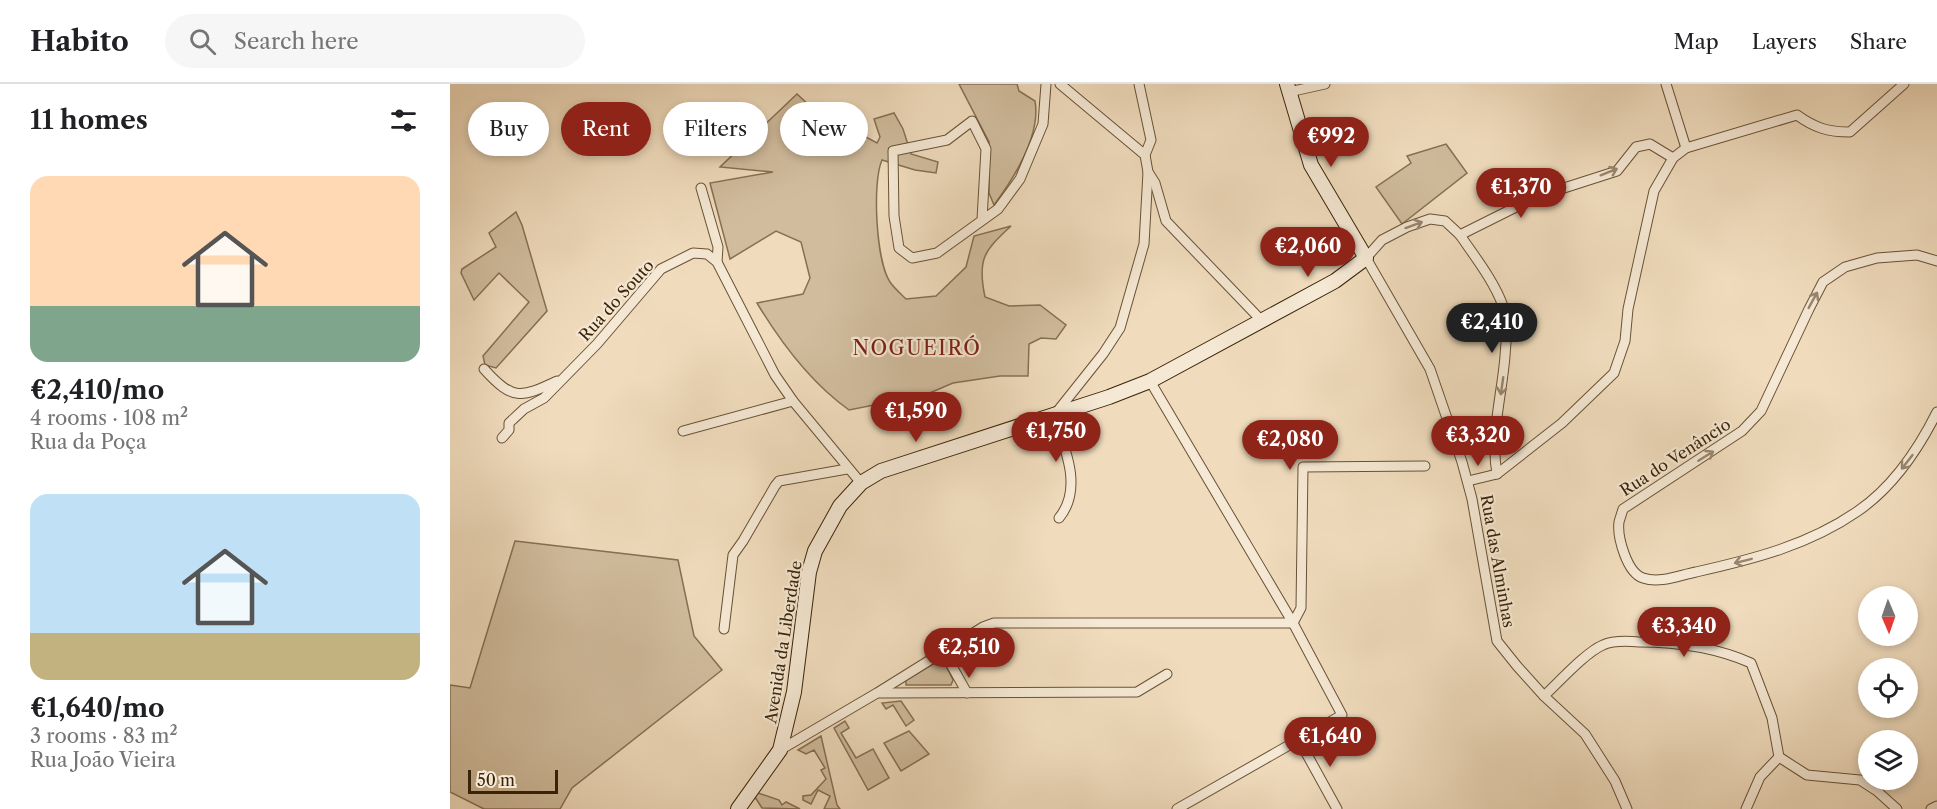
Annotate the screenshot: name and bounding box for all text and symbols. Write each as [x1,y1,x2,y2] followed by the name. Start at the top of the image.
[165,14,585,68] search box
[30,24,129,58] text: Habito
[186,25,219,58] icon: search
[234,28,358,55] text: Search here
[1674,29,1719,54] text: Map
[1752,29,1817,54] text: Layers
[1850,29,1907,54] text: Share
[468,102,549,156] chip: Buy
[561,102,651,156] chip: Rent
[663,102,768,156] chip: Filters
[780,102,868,156] chip: New
[30,104,148,136] text: 11 homes
[387,104,420,137] icon: filters
[1295,117,1367,168] pin: €992
[1307,124,1355,148] text: €992
[1600,166,1618,177] one-way arrow
[1472,168,1570,219] pin: €1,370
[1490,175,1552,199] text: €1,370
[171,215,279,323] icon: home
[1404,219,1422,230] one-way arrow
[1259,227,1357,278] pin: €2,060
[1274,234,1342,258] text: €2,060
[574,255,658,345] street label: Rua do Souto
[1808,292,1820,309] one-way arrow
[1443,303,1541,354] pin: €2,410
[1460,310,1524,334] text: €2,410
[853,335,981,360] district label: NOGUEIRÓ
[30,374,164,406] text: €2,410/mo
[1496,376,1507,395] one-way arrow
[867,392,965,443] pin: €1,590
[885,399,947,423] text: €1,590
[30,406,188,430] text: 4 rooms · 108 m²
[1007,412,1105,463] pin: €1,750
[1616,414,1734,500] street label: Rua do Venâncio
[1429,416,1527,467] pin: €3,320
[1026,419,1087,443] text: €1,750
[1241,420,1339,471] pin: €2,080
[1445,423,1511,447] text: €3,320
[1256,427,1324,451] text: €2,080
[30,430,147,454] text: Rua da Poça
[1697,450,1714,463] one-way arrow
[1900,454,1913,470] one-way arrow
[1476,493,1520,629] street label: Rua das Alminhas
[171,533,279,641] icon: home
[1734,556,1753,567] one-way arrow
[760,559,806,726] street label: Avenida da Liberdade
[1858,586,1918,646] north arrow
[1858,586,1918,790] map controls
[1635,607,1733,658] pin: €3,340
[1651,614,1717,638] text: €3,340
[920,628,1018,679] pin: €2,510
[938,635,1000,659] text: €2,510
[1858,658,1918,718] button: locate
[30,692,165,724] text: €1,640/mo
[1281,717,1379,768] pin: €1,640
[30,724,178,748] text: 3 rooms · 83 m²
[1298,724,1362,748] text: €1,640
[1858,730,1918,790] button: layers
[30,748,176,772] text: Rua João Vieira
[468,767,558,794] scale bar
[477,770,515,790] text: 50 m

